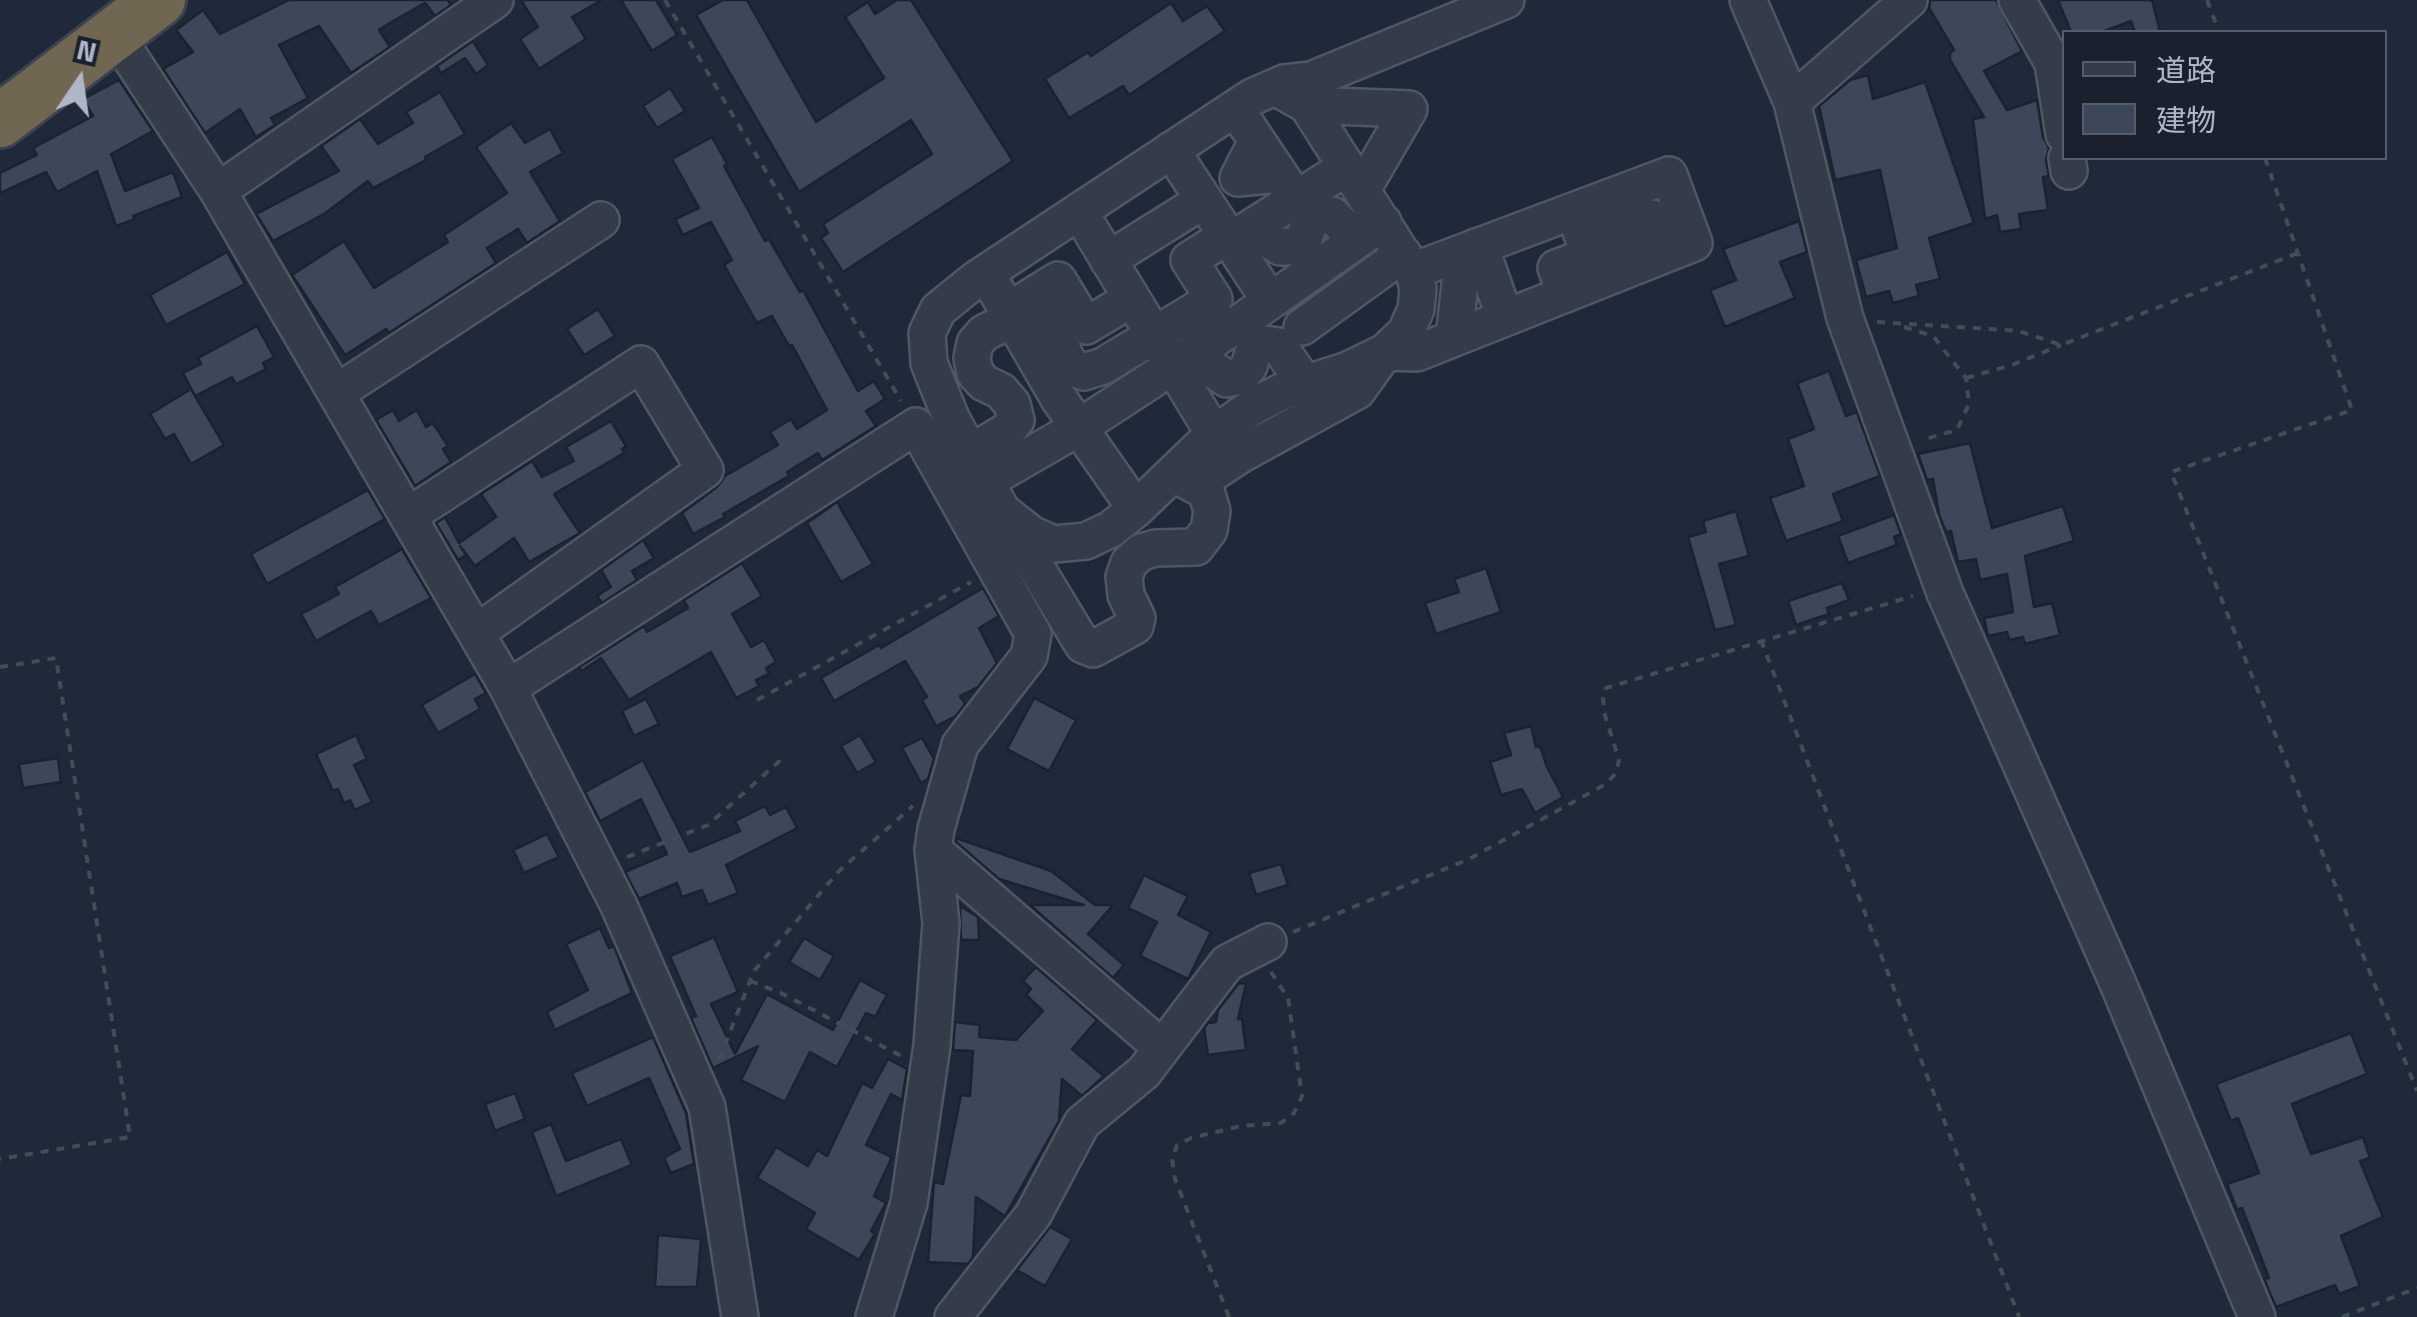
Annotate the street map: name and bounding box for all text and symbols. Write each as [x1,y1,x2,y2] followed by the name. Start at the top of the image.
[73,27,101,73] text: N
[30,30,130,130] north arrow
[2062,30,2387,160] legend
[2156,47,2216,93] text: 道路
[2156,97,2216,143] text: 建物

